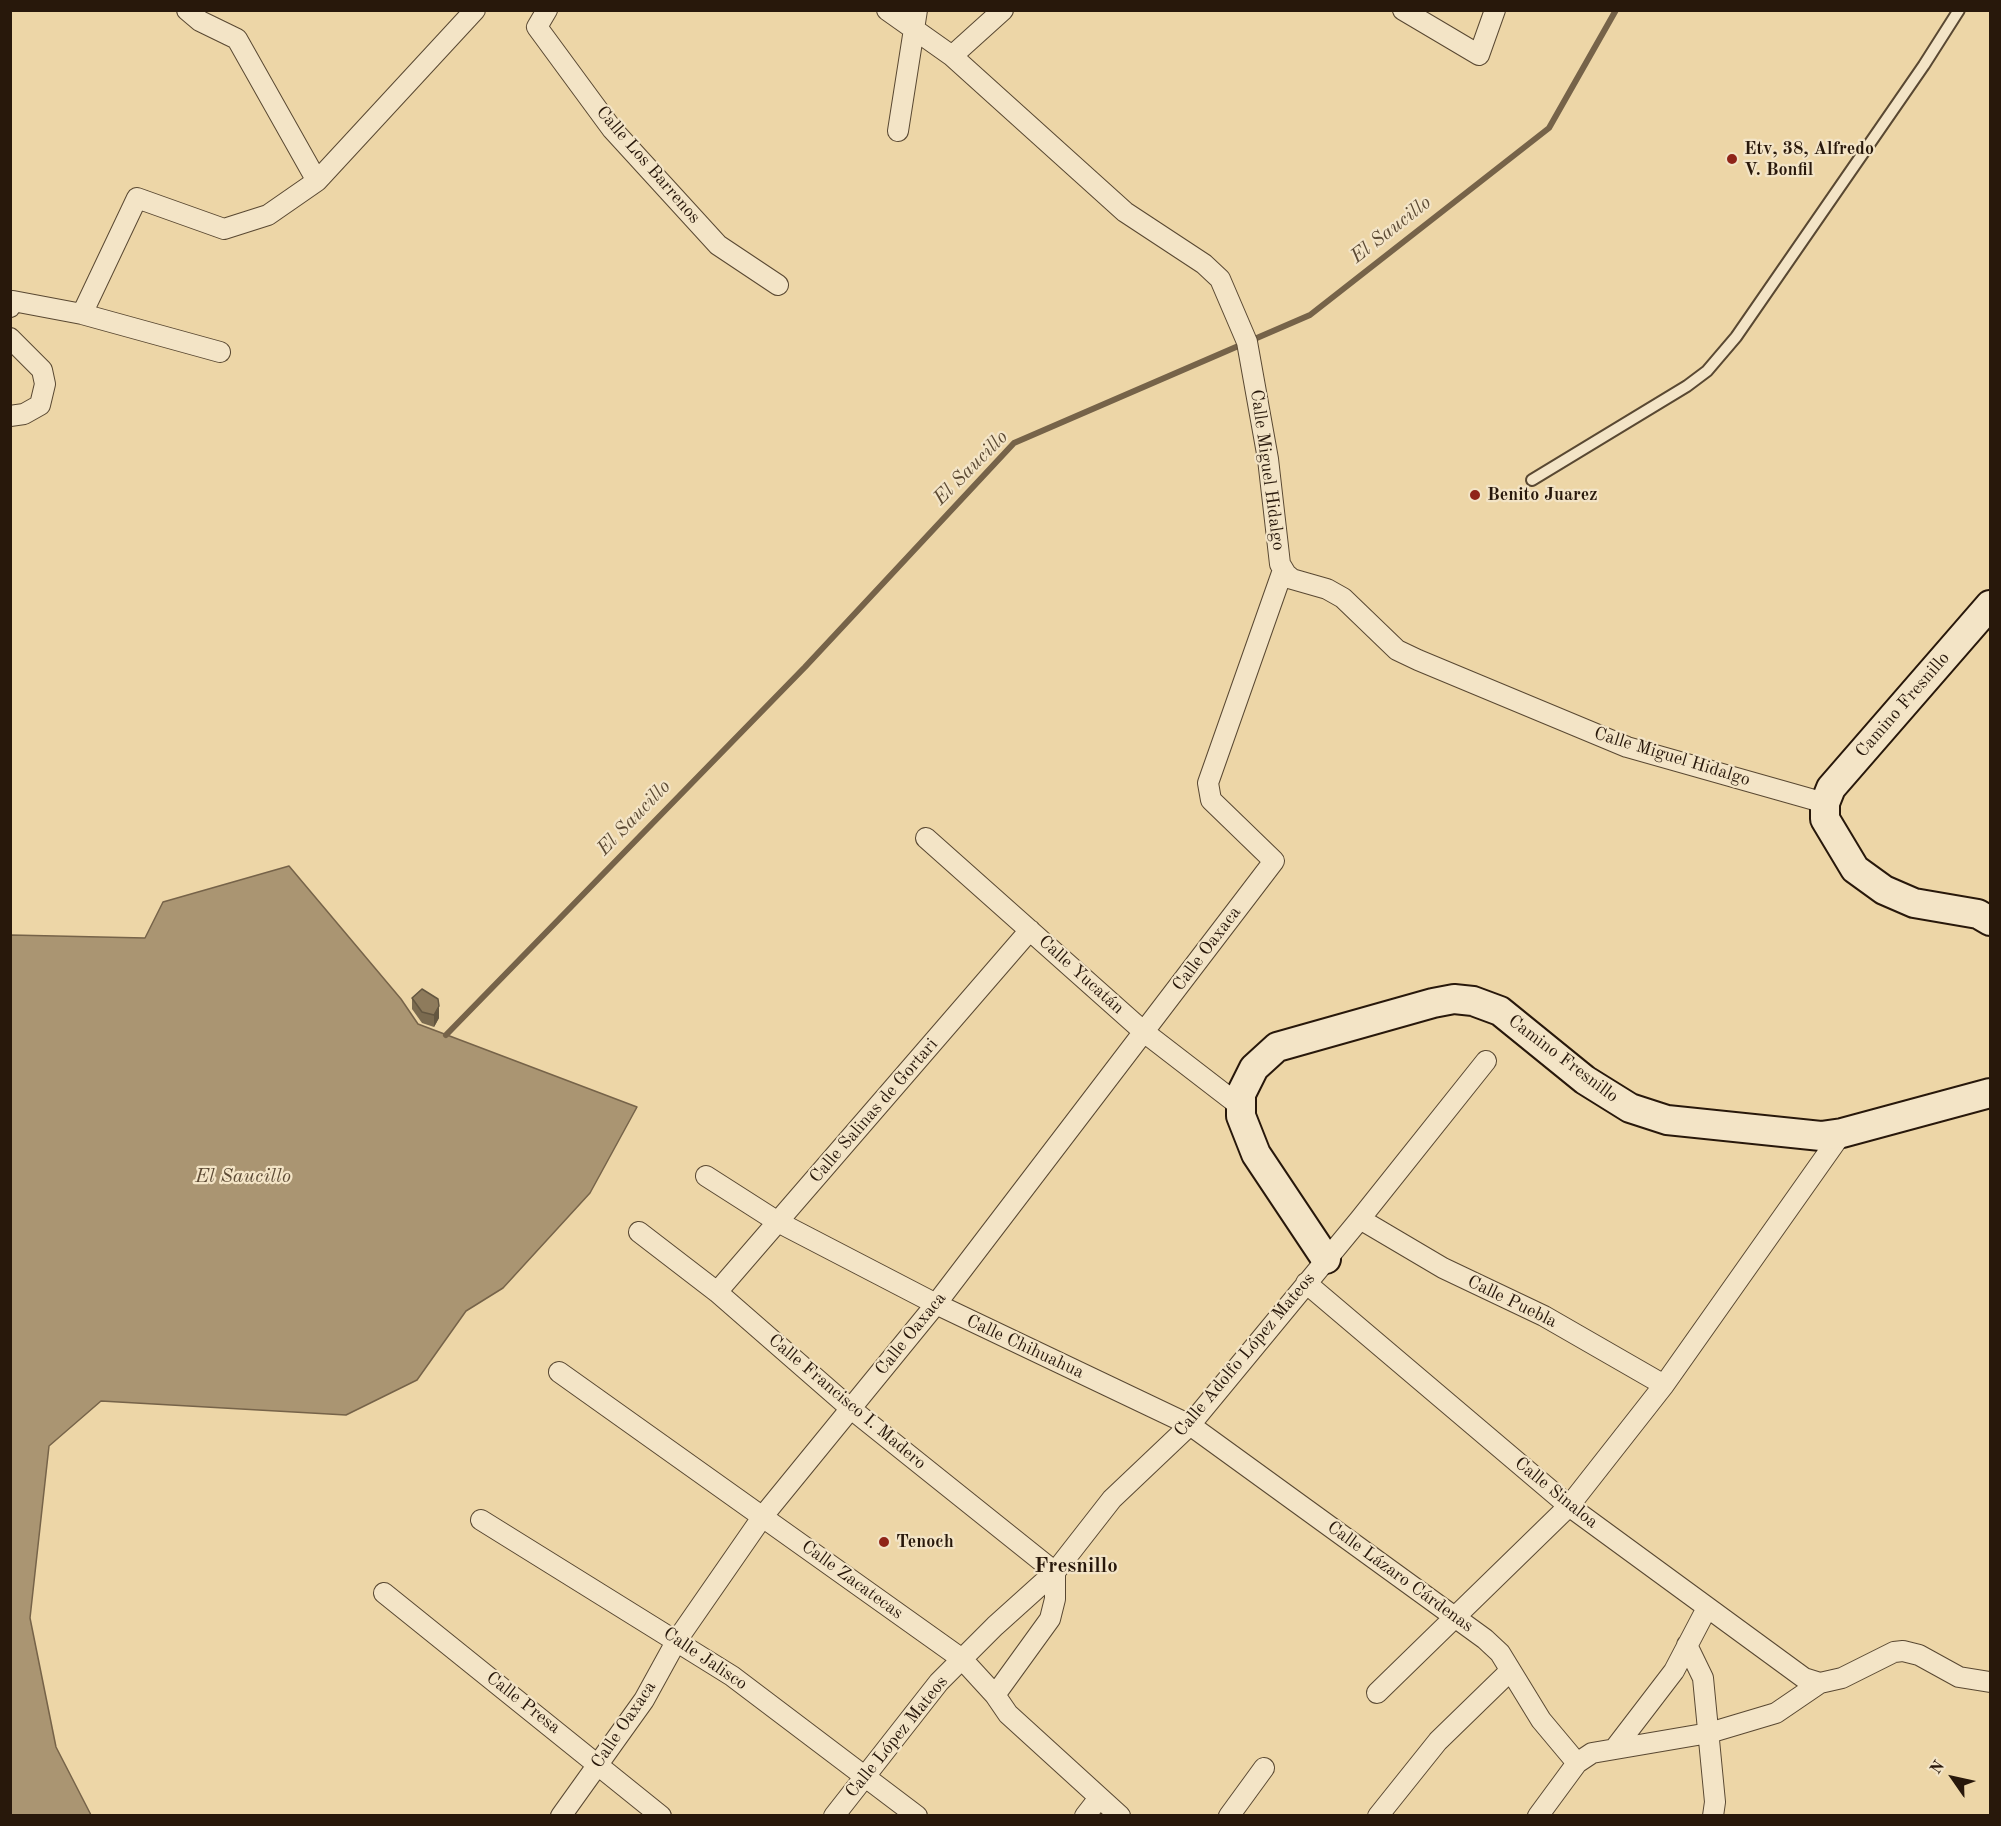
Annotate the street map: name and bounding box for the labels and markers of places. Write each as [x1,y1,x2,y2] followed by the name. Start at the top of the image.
[1744,138,1874,180] place label: Etv, 38, Alfredo V. Bonfil
[1725,152,1739,166] marker: Etv, 38, Alfredo V. Bonfil
[1487,484,1598,506] place label: Benito Juarez
[1468,488,1482,502] marker: Benito Juarez
[896,1531,954,1553] place label: Tenoch
[877,1535,891,1549] marker: Tenoch

